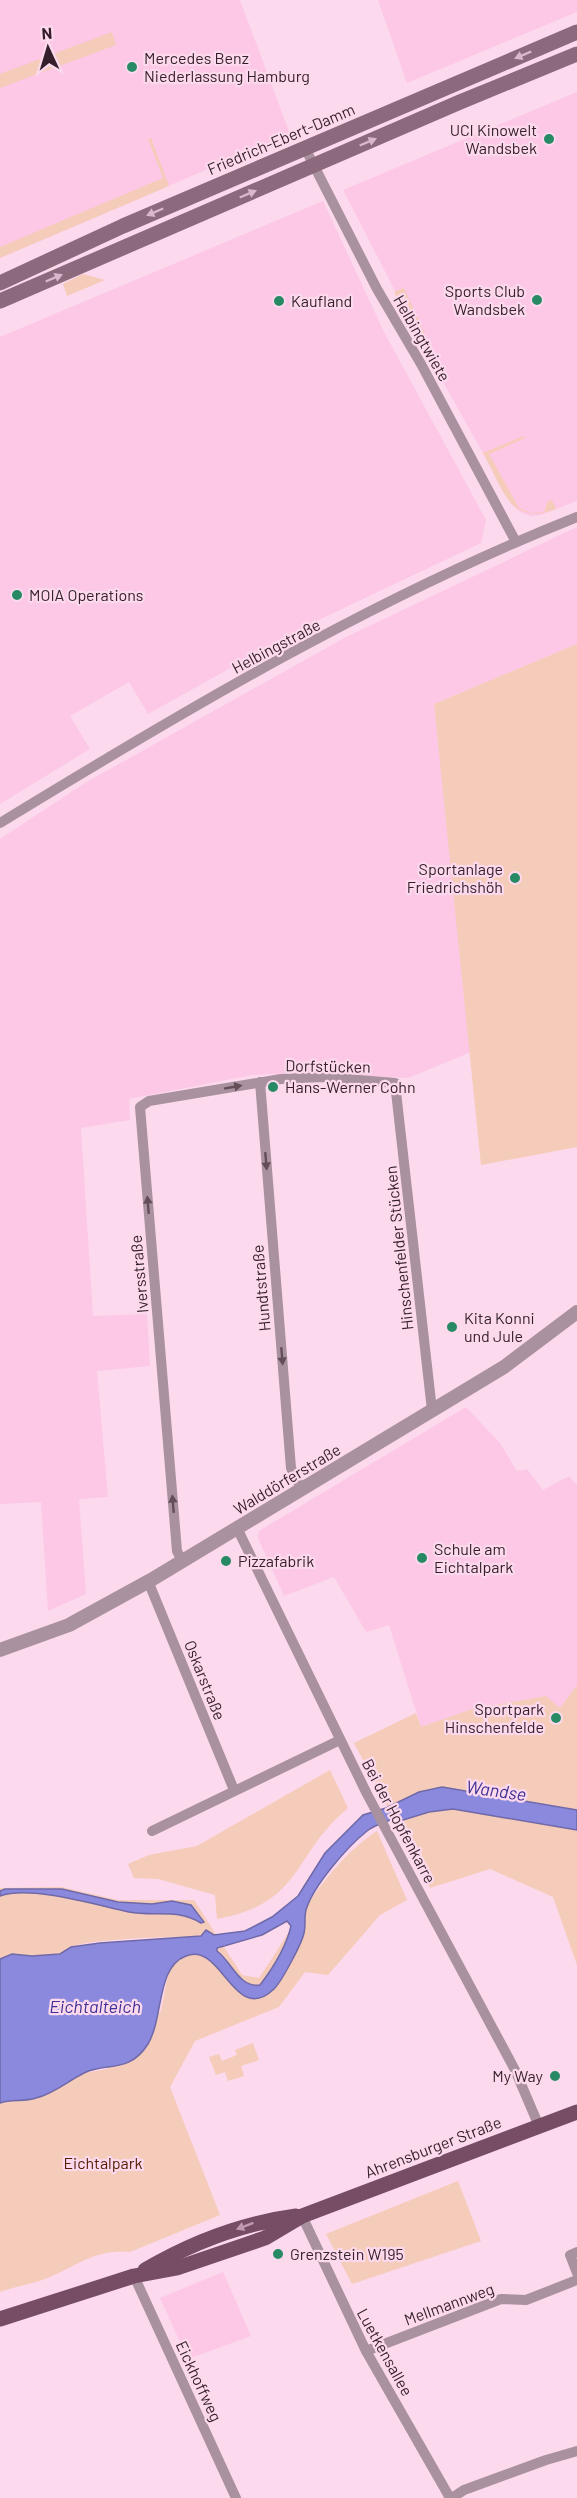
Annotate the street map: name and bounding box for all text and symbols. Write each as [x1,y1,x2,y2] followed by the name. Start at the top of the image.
[18,18,78,78] north arrow
[41,23,53,42] text: N
[144,48,310,85] place label: Mercedes Benz Niederlassung Hamburg
[515,51,532,60] one-way arrow
[125,60,139,74] marker: Mercedes Benz Niederlassung Hamburg
[204,99,357,178] street label: Friedrich-Ebert-Damm
[450,120,537,157] place label: UCI Kinowelt Wandsbek
[542,132,556,146] marker: UCI Kinowelt Wandsbek
[359,137,377,147] one-way arrow
[240,189,257,198] one-way arrow
[146,208,164,217] one-way arrow
[45,273,62,282] one-way arrow
[445,281,525,318] place label: Sports Club Wandsbek
[291,291,352,310] place label: Kaufland
[390,291,455,384] street label: Helbingtwiete
[530,293,544,307] marker: Sports Club Wandsbek
[272,294,286,308] marker: Kaufland
[29,585,144,604] place label: MOIA Operations
[10,588,24,602] marker: MOIA Operations
[228,614,323,677] street label: Helbingstraße
[407,859,503,896] place label: Sportanlage Friedrichshöh
[508,871,522,885] marker: Sportanlage Friedrichshöh
[285,1055,371,1076] street label: Dorfstücken
[285,1077,416,1096] place label: Hans-Werner Cohn
[266,1080,280,1094] marker: Hans-Werner Cohn
[224,1082,243,1091] one-way arrow
[261,1152,271,1171] one-way arrow
[380,1165,417,1331] street label: Hinschenfelder Stücken
[143,1195,153,1214] one-way arrow
[126,1234,151,1314] street label: Iversstraße
[247,1244,274,1332] street label: Hundtstraße
[464,1308,535,1345] place label: Kita Konni und Jule
[445,1320,459,1334] marker: Kita Konni und Jule
[277,1346,287,1365] one-way arrow
[230,1439,344,1518] street label: Walddörferstraße
[168,1494,178,1513] one-way arrow
[434,1539,513,1576] place label: Schule am Eichtalpark
[238,1551,314,1570] place label: Pizzafabrik
[415,1551,429,1565] marker: Schule am Eichtalpark
[219,1554,233,1568] marker: Pizzafabrik
[181,1637,230,1722] street label: Oskarstraße
[445,1699,544,1736] place label: Sportpark Hinschenfelde
[549,1711,563,1725] marker: Sportpark Hinschenfelde
[359,1755,440,1886] street label: Bei der Hopfenkarre
[465,1775,528,1805] water label: Wandse
[49,1995,141,2017] water label: Eichtalteich
[492,2066,544,2085] place label: My Way
[548,2069,562,2083] marker: My Way
[362,2112,504,2181] street label: Ahrensburger Straße
[63,2153,143,2172] park label: Eichtalpark
[235,2222,253,2232] one-way arrow
[290,2244,404,2263] place label: Grenzstein W195
[271,2247,285,2261] marker: Grenzstein W195
[401,2278,496,2329] street label: Mellmannweg
[354,2305,417,2399] street label: Luetkensallee
[172,2337,226,2424] street label: Eickhoffweg

